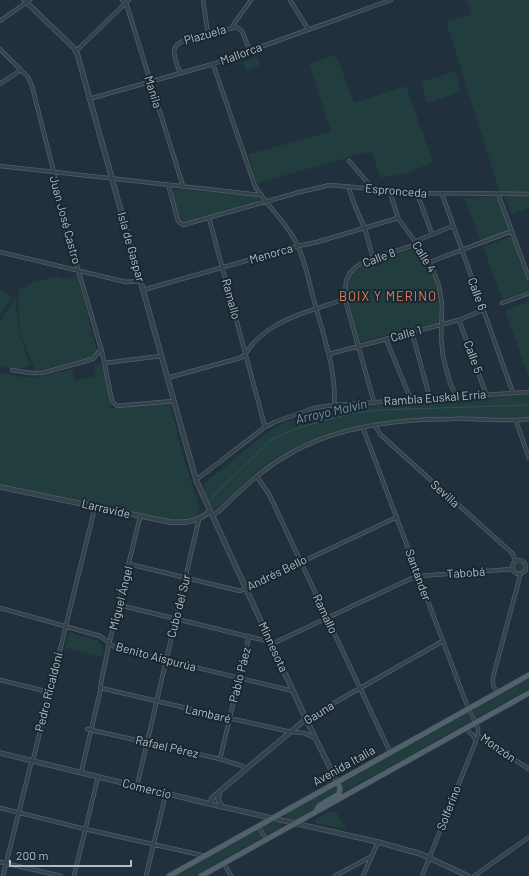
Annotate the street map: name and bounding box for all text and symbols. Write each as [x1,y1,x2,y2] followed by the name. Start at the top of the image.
[182,21,227,47] street label: Plazuela
[218,39,263,67] street label: Mallorca
[142,74,165,110] street label: Manila
[47,174,84,265] street label: Juan José Castro
[365,180,428,200] street label: Espronceda
[115,210,149,284] street label: Isla de Gaspar
[410,238,440,275] street label: Calle 4
[247,240,294,266] street label: Menorca
[360,245,397,269] street label: Calle 8
[466,275,490,312] street label: Calle 6
[220,277,244,321] street label: Ramallo
[339,288,437,304] district label: BOIX Y MERINO
[389,322,423,344] street label: Calle 1
[462,338,486,375] street label: Calle 5
[383,386,487,408] street label: Rambla Euskal Erría
[294,395,368,427] water label: Arroyo Malvín
[428,477,463,510] street label: Sevilla
[81,496,132,520] street label: Larravide
[403,547,435,603] street label: Santander
[244,552,309,593] street label: Andrés Bello
[105,564,135,631] street label: Miguel Ángel
[446,564,486,580] street label: Tabobá
[163,572,193,639] street label: Cubo del Sur
[311,592,341,635] street label: Ramallo
[256,619,292,674] street label: Minnesota
[114,639,198,674] street label: Benito Aispurúa
[225,646,253,704] street label: Pablo Páez
[31,651,65,733] street label: Pedro Ricaldoni
[301,698,336,727] street label: Gauna
[184,701,232,725] street label: Lambaré
[478,730,519,764] street label: Monzón
[134,732,200,760] street label: Rafael Pérez
[310,742,377,788] street label: Avenida Italia
[121,775,173,801] street label: Comercio
[433,783,463,832] street label: Solferino
[10,842,131,868] scale bar
[16,848,48,862] text: 200 m

